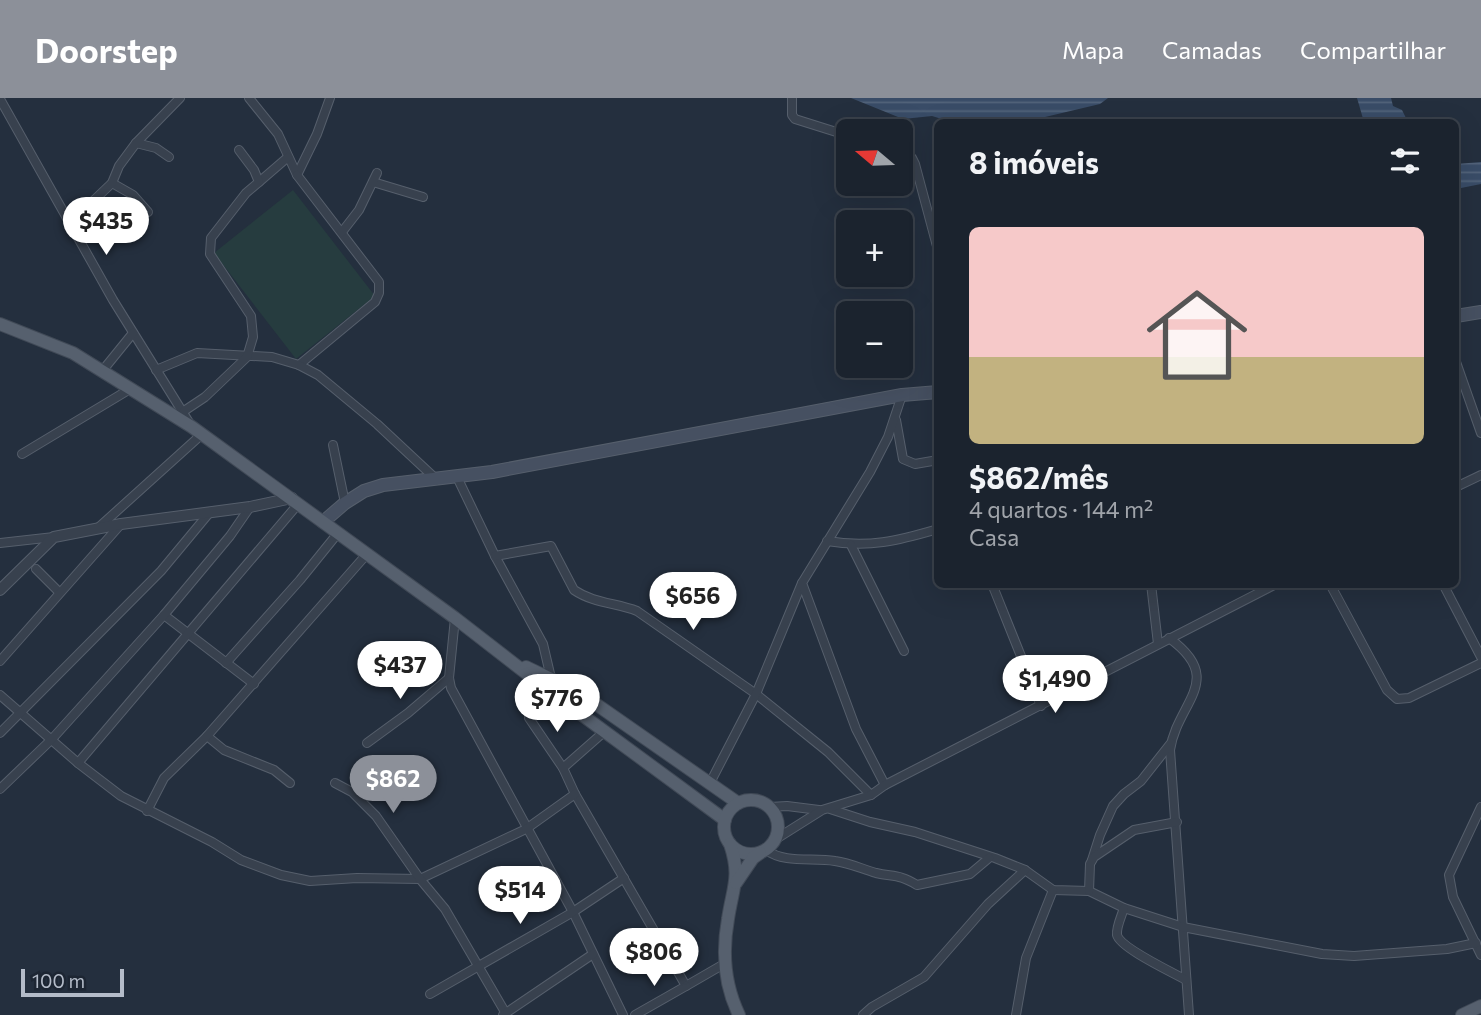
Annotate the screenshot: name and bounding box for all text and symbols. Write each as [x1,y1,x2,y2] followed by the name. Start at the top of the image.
[35,29,178,70] text: Doorstep
[1062,35,1124,64] text: Mapa
[1162,35,1262,64] text: Camadas
[1300,35,1446,64] text: Compartilhar
[836,119,914,196] north arrow
[836,119,913,378] map controls
[1386,142,1424,180] icon: filters
[969,143,1099,180] text: 8 imóveis
[65,198,147,257] pin: $435
[79,206,133,234] text: $435
[836,210,913,287] button: +
[1134,272,1260,398] icon: home
[836,301,913,378] button: −
[969,458,1109,495] text: $862/mês
[969,495,1153,523] text: 4 quartos · 144 m²
[969,523,1019,551] text: Casa
[652,573,734,632] pin: $656
[665,581,721,609] text: $656
[359,642,441,701] pin: $437
[373,650,427,678] text: $437
[998,656,1112,715] pin: $1,490
[1019,664,1091,692] text: $1,490
[516,674,598,734] pin: $776
[531,683,583,711] text: $776
[352,756,434,815] pin: $862
[366,764,420,792] text: $862
[479,866,561,926] pin: $514
[494,875,546,903] text: $514
[613,928,695,988] pin: $806
[626,937,682,965] text: $806
[21,966,124,998] scale bar
[32,969,85,992] text: 100 m

